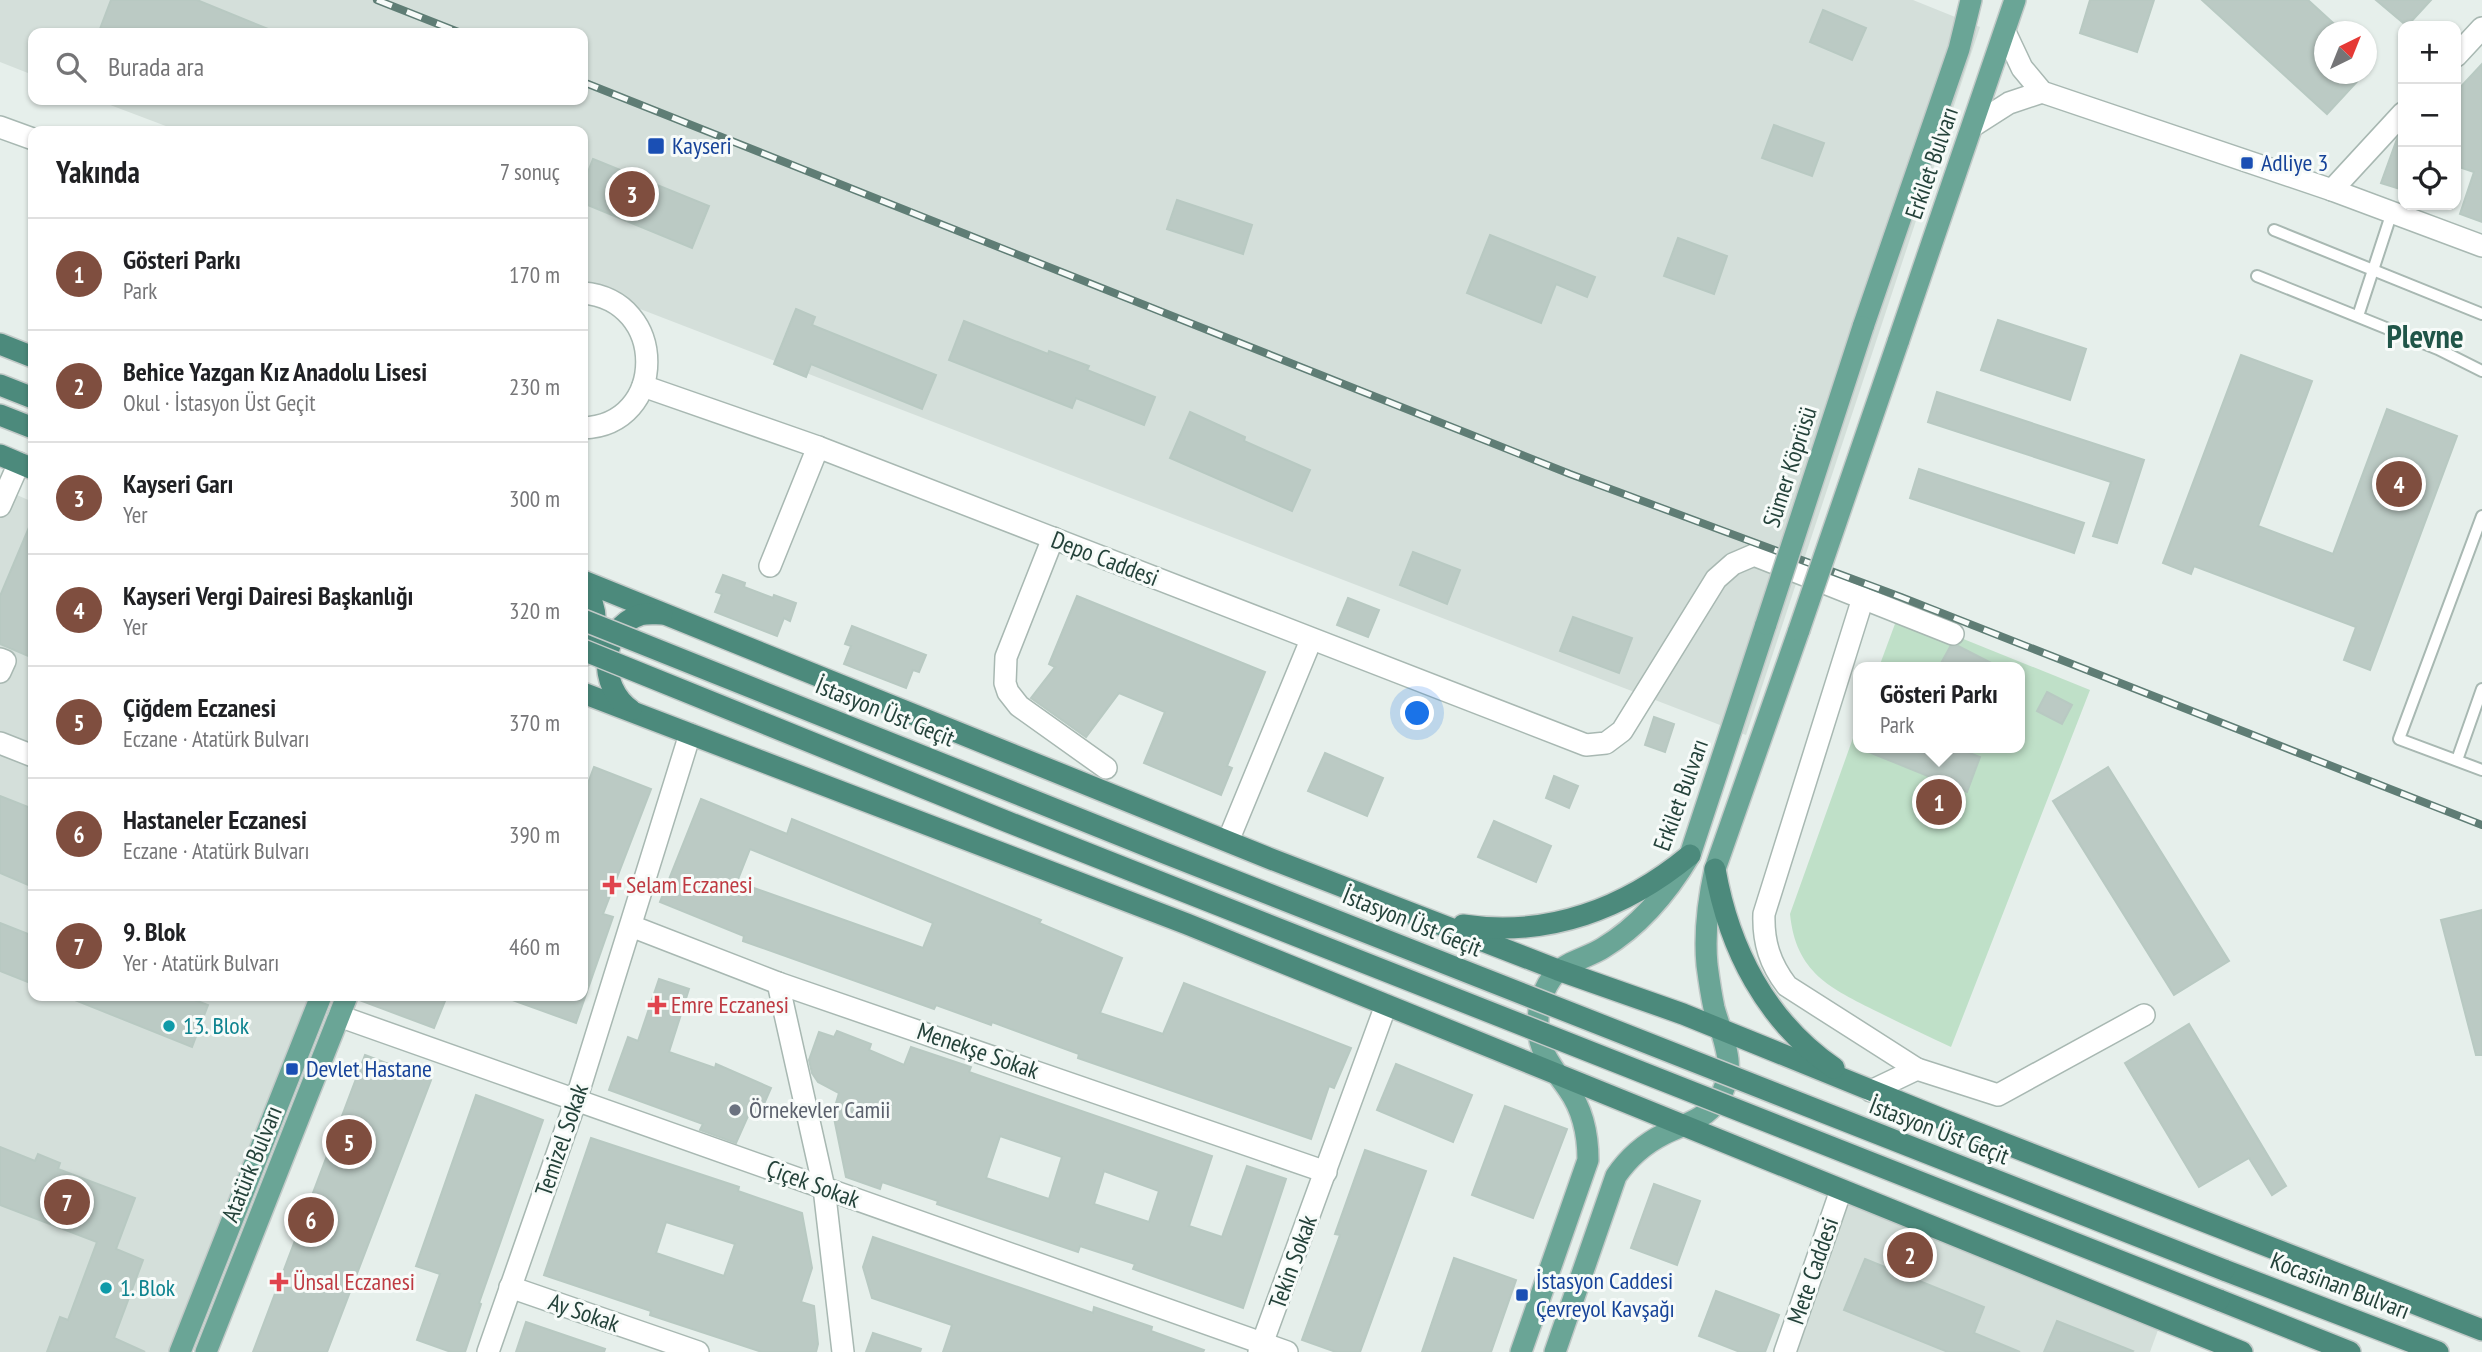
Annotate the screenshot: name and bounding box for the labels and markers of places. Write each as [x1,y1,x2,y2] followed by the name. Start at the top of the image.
[672,130,732,161] place label: Kayseri
[646,136,666,156] marker: Kayseri
[2261,147,2328,178] place label: Adliye 3
[2239,155,2255,171] marker: Adliye 3
[609,168,655,220] pin: 3
[2376,458,2422,510] pin: 4
[1916,776,1962,828] pin: 1
[626,869,753,900] place label: Selam Eczanesi
[604,877,620,893] marker: Selam Eczanesi
[671,989,789,1020] place label: Emre Eczanesi
[649,997,665,1013] marker: Emre Eczanesi
[183,1010,250,1041] place label: 13. Blok
[161,1018,177,1034] marker: 13. Blok
[306,1053,432,1084] place label: Devlet Hastane
[284,1061,300,1077] marker: Devlet Hastane
[749,1094,891,1125] place label: Örnekevler Camii
[727,1102,743,1118] marker: Örnekevler Camii
[326,1116,372,1168] pin: 5
[44,1176,90,1228] pin: 7
[288,1194,334,1246] pin: 6
[1887,1229,1933,1281] pin: 2
[1536,1265,1675,1324] place label: İstasyon Caddesi Çevreyol Kavşağı
[293,1266,415,1297] place label: Ünsal Eczanesi
[120,1272,176,1303] place label: 1. Blok
[271,1274,287,1290] marker: Ünsal Eczanesi
[98,1280,114,1296] marker: 1. Blok
[1514,1287,1530,1303] marker: İstasyon Caddesi Çevreyol Kavşağı

